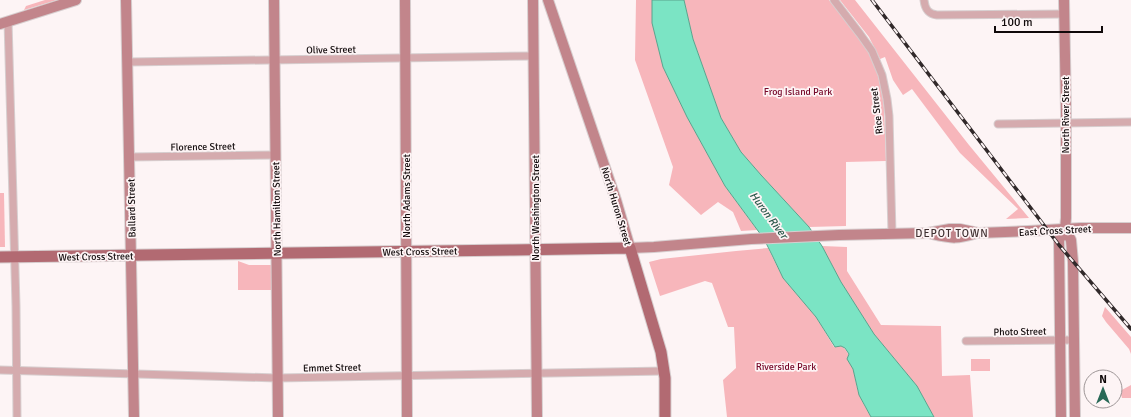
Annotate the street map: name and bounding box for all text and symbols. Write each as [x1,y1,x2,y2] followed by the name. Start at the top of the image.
[995,8,1102,34] scale bar
[1001,15,1033,30] text: 100 m
[306,44,356,56] street label: Olive Street
[1060,76,1072,154] street label: North River Street
[764,86,832,98] park label: Frog Island Park
[868,87,886,135] street label: Rice Street
[170,140,236,154] street label: Florence Street
[401,153,413,238] street label: North Adams Street
[530,155,542,261] street label: North Washington Street
[270,161,284,256] street label: North Hamilton Street
[598,165,634,248] street label: North Huron Street
[125,178,139,238] street label: Ballard Street
[747,189,792,243] water label: Huron River
[1019,223,1092,239] street label: East Cross Street
[915,227,989,240] district label: DEPOT TOWN
[382,245,458,259] street label: West Cross Street
[58,250,134,264] street label: West Cross Street
[993,326,1047,338] street label: Photo Street
[303,361,362,375] street label: Emmet Street
[756,361,816,373] park label: Riverside Park
[1083,369,1123,409] north arrow
[1099,373,1107,386] text: N

